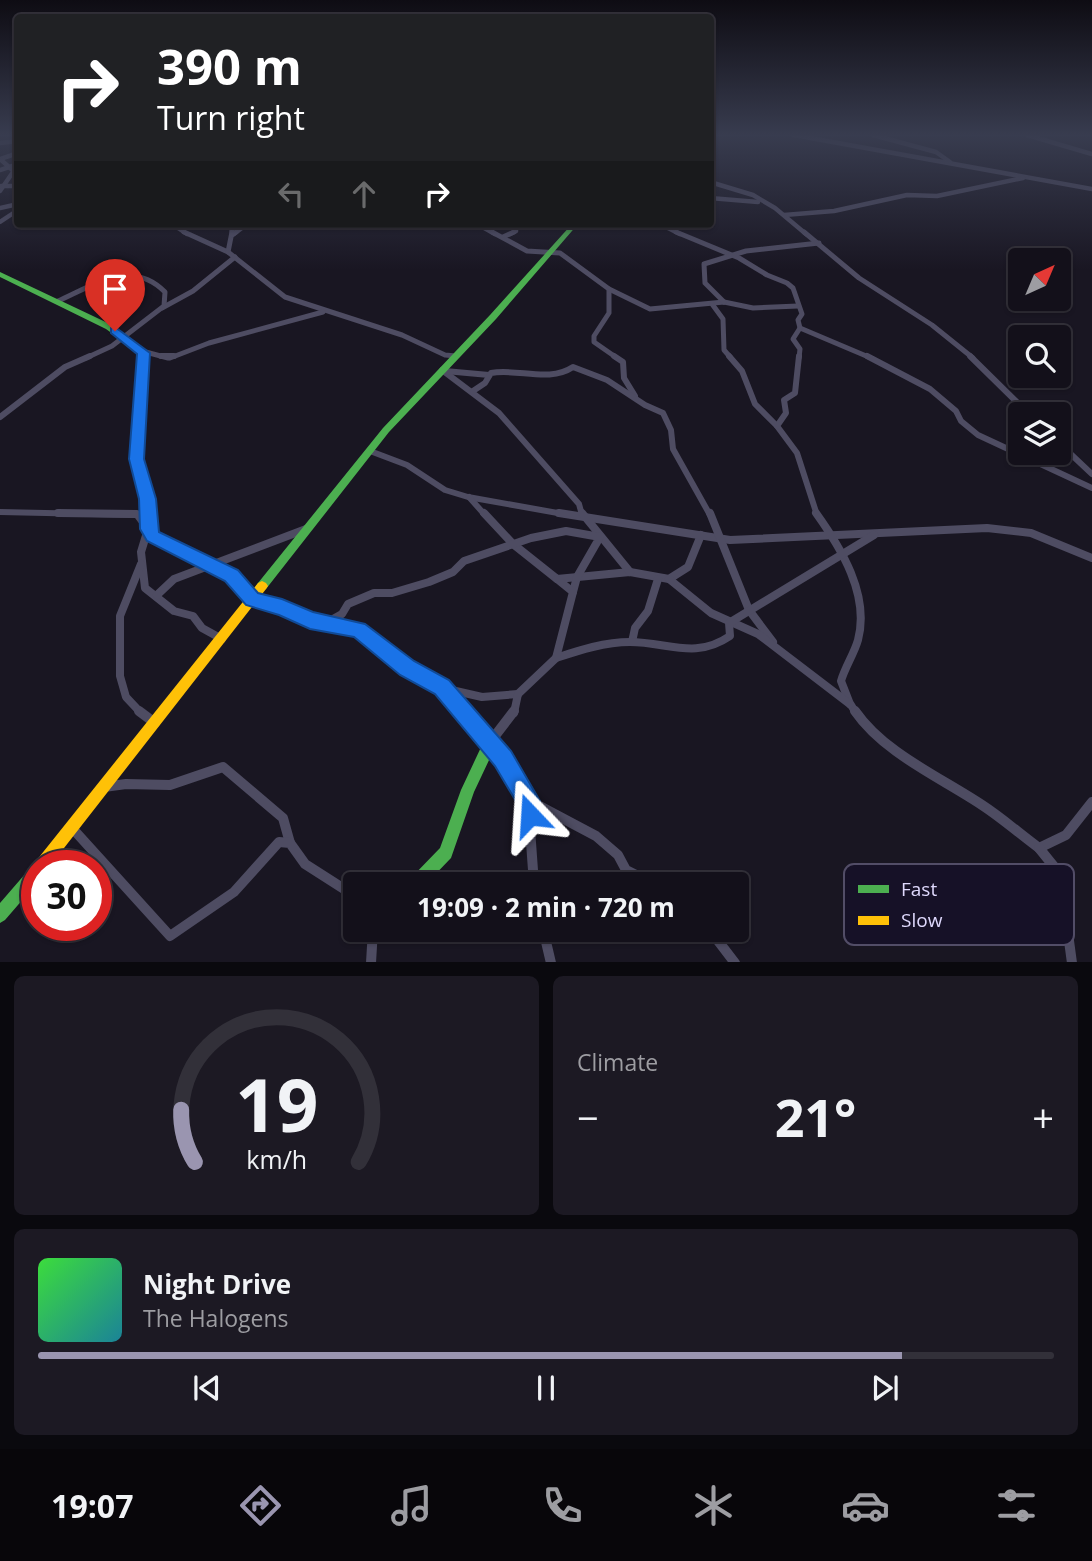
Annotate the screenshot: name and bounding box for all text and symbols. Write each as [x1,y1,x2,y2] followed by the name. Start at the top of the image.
[157,33,302,99] text: 390 m
[42,42,133,133] icon: right
[157,96,305,139] text: Turn right
[272,175,310,213] icon: left
[345,175,383,213] icon: ahead
[418,175,456,213] icon: right
[1008,248,1071,312] north arrow
[1008,248,1071,465] map controls
[85,259,145,331] pin
[96,270,134,308] icon: arrive
[1008,325,1071,388] button: search
[1008,402,1071,465] button: layers
[493,778,567,852] position arrow
[21,850,112,941] speed limit sign: 30
[844,864,1074,945] legend
[901,876,937,902] text: Fast
[417,889,675,925] text: 19:09 · 2 min · 720 m
[901,907,943,933] text: Slow
[577,1046,658,1078] text: Climate
[235,1054,318,1153] text: 19
[775,1081,856,1152] text: 21°
[577,1091,599,1143] text: −
[1032,1091,1054,1143] text: +
[246,1141,307,1175] text: km/h
[143,1266,291,1302] text: Night Drive
[143,1302,289,1334] text: The Halogens
[188,1369,226,1407] icon: previous
[527,1369,565,1407] icon: pause
[866,1369,904,1407] icon: next
[236,1481,285,1530] icon: directions
[387,1481,436,1530] icon: music
[538,1481,587,1530] icon: phone
[689,1481,738,1530] icon: climate
[841,1481,890,1530] icon: car
[992,1481,1041,1530] icon: filters
[51,1484,133,1527] text: 19:07

